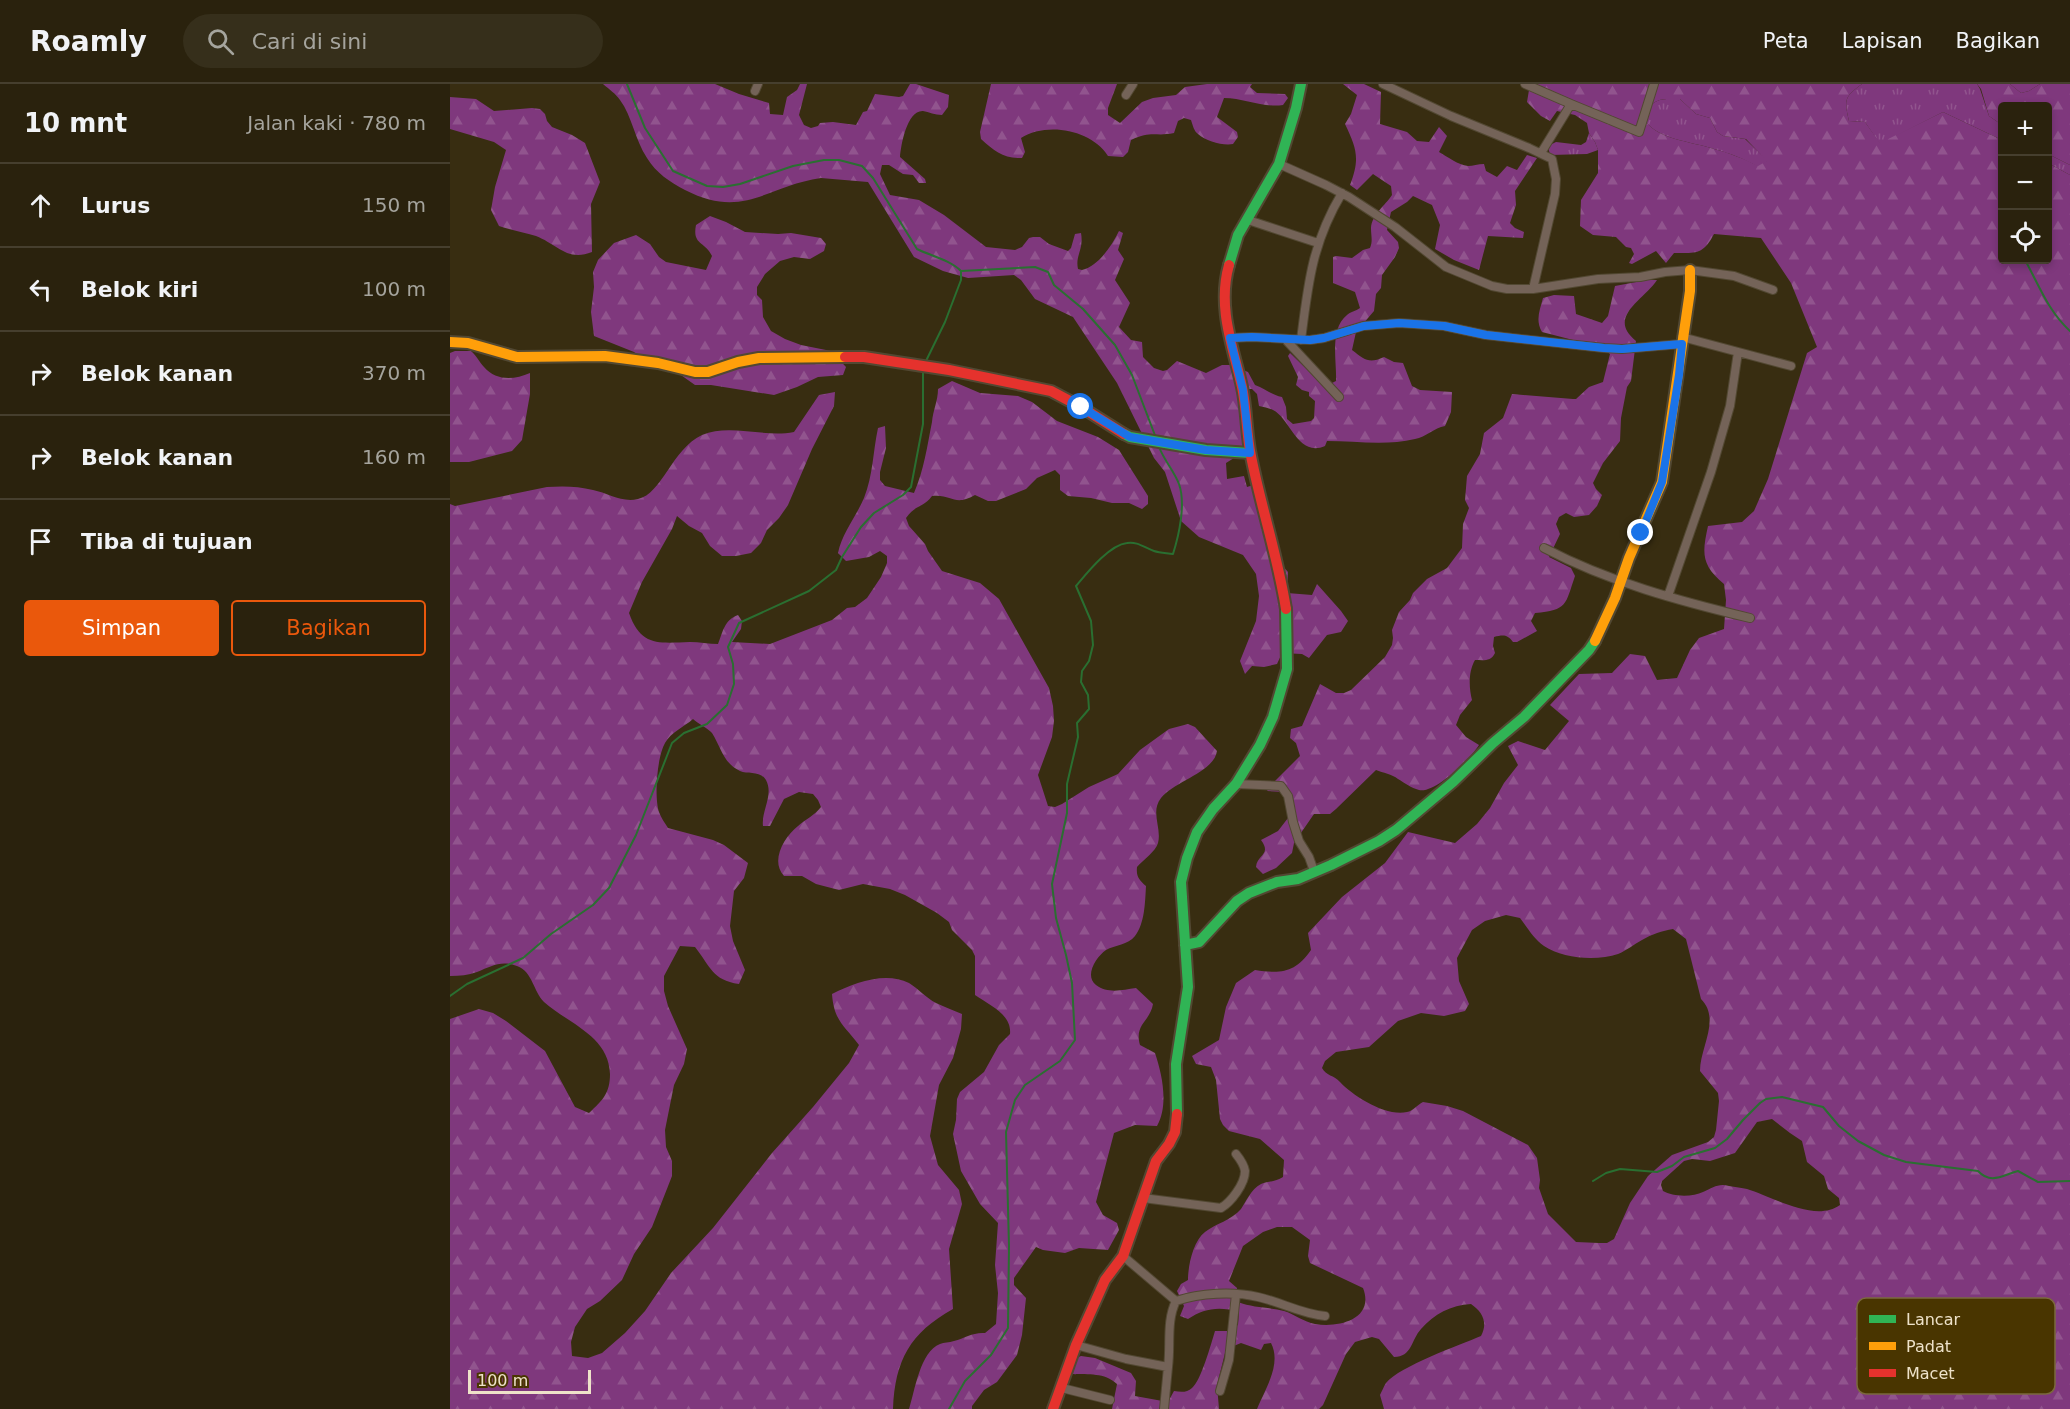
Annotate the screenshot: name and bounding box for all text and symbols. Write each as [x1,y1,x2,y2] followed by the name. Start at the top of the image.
[183,14,603,68] search box
[30,25,147,58] text: Roamly
[204,25,237,58] icon: search
[252,29,367,54] text: Cari di sini
[1763,29,1809,53] text: Peta
[1842,29,1923,53] text: Lapisan
[1956,29,2040,53] text: Bagikan
[1998,102,2052,264] map controls
[1998,102,2052,156] button: +
[24,108,127,138] text: 10 mnt
[247,111,426,135] text: Jalan kaki · 780 m
[1998,156,2052,210] button: −
[24,189,57,222] icon: ahead
[81,193,150,218] text: Lurus
[362,193,426,217] text: 150 m
[1998,210,2052,264] button: locate
[24,273,57,306] icon: left
[81,277,198,302] text: Belok kiri
[362,277,426,301] text: 100 m
[24,357,57,390] icon: right
[81,361,233,386] text: Belok kanan
[362,361,426,385] text: 370 m
[1067,393,1093,419] route start
[24,441,57,474] icon: right
[81,445,233,470] text: Belok kanan
[362,445,426,469] text: 160 m
[1627,519,1653,545] route end
[24,525,57,558] icon: arrive
[81,529,253,554] text: Tiba di tujuan
[24,600,219,656] button: Simpan
[231,600,426,656] button: Bagikan
[1857,1298,2055,1394] legend
[1906,1310,1960,1329] text: Lancar
[1906,1337,1951,1356] text: Padat
[1906,1364,1955,1383] text: Macet
[468,1367,591,1394] scale bar
[477,1371,528,1390] text: 100 m

